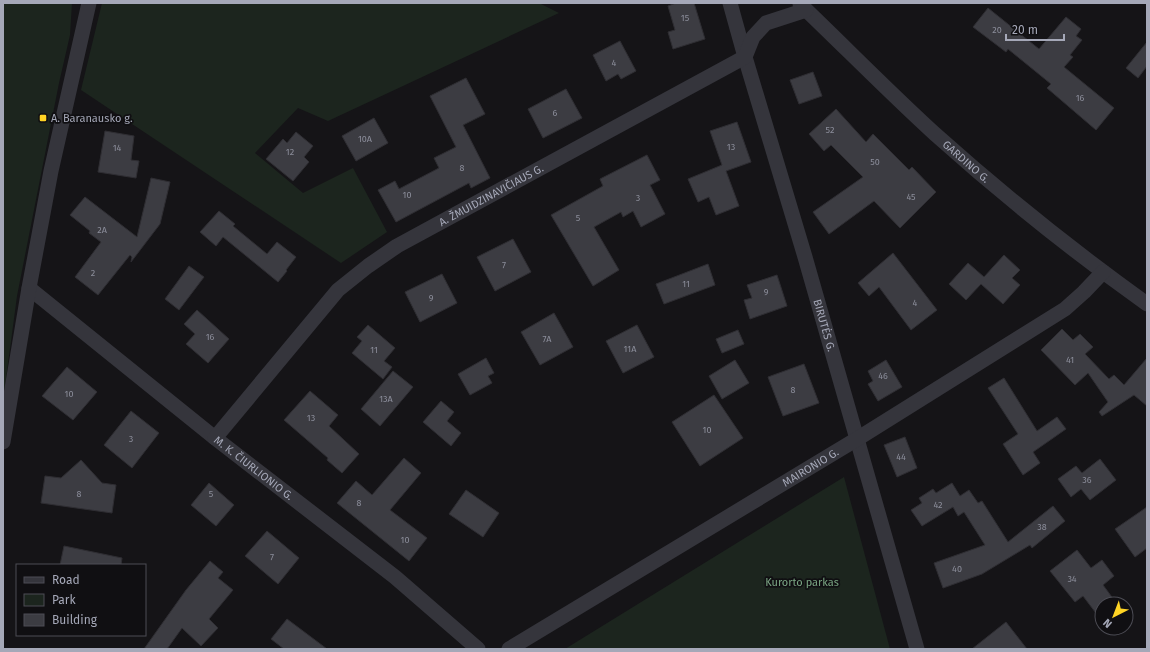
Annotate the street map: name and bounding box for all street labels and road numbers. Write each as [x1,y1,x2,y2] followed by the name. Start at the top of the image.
[940,138,993,186] street label: GARDINO G.
[436,161,546,229] street label: A. ŽMUIDZINAVIČIAUS G.
[811,298,838,353] street label: BIRUTĖS G.
[212,433,296,503] street label: M. K. ČIURLIONIO G.
[780,445,841,489] street label: MAIRONIO G.

